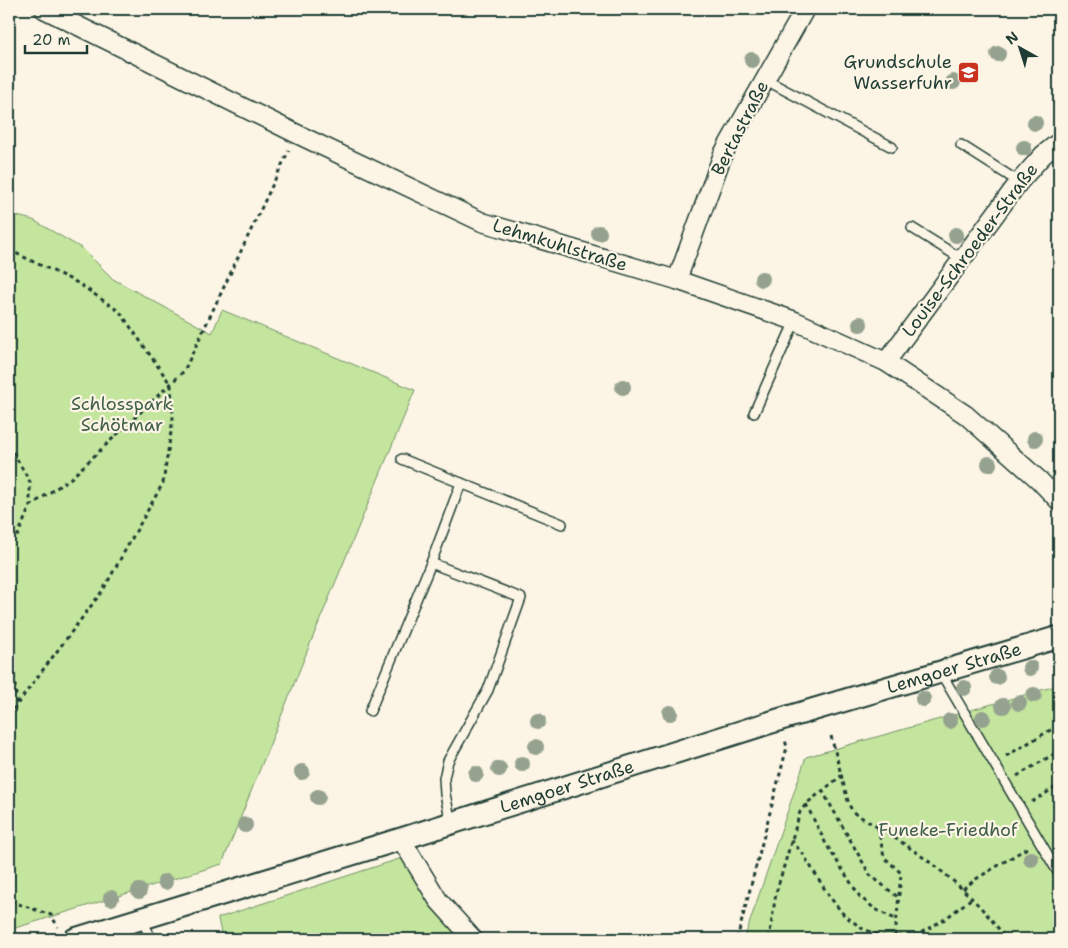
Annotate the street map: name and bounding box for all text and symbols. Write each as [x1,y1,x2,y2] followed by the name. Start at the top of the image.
[25,22,88,54] scale bar
[996,22,1046,72] north arrow
[1002,27,1022,48] text: N
[32,30,71,50] text: 20 m
[843,50,952,95] place label: Grundschule Wasserfuhr
[956,60,980,84] school or university icon: Grundschule Wasserfuhr
[706,76,774,180] street label: Bertastraße
[897,158,1043,342] street label: Louise-Schroeder-Straße
[490,213,630,277] street label: Lehmkuhlstraße
[71,392,173,437] park label: Schlosspark Schötmar
[884,637,1024,699] street label: Lemgoer Straße
[497,754,637,819] street label: Lemgoer Straße
[878,818,1018,842] park label: Funeke-Friedhof

